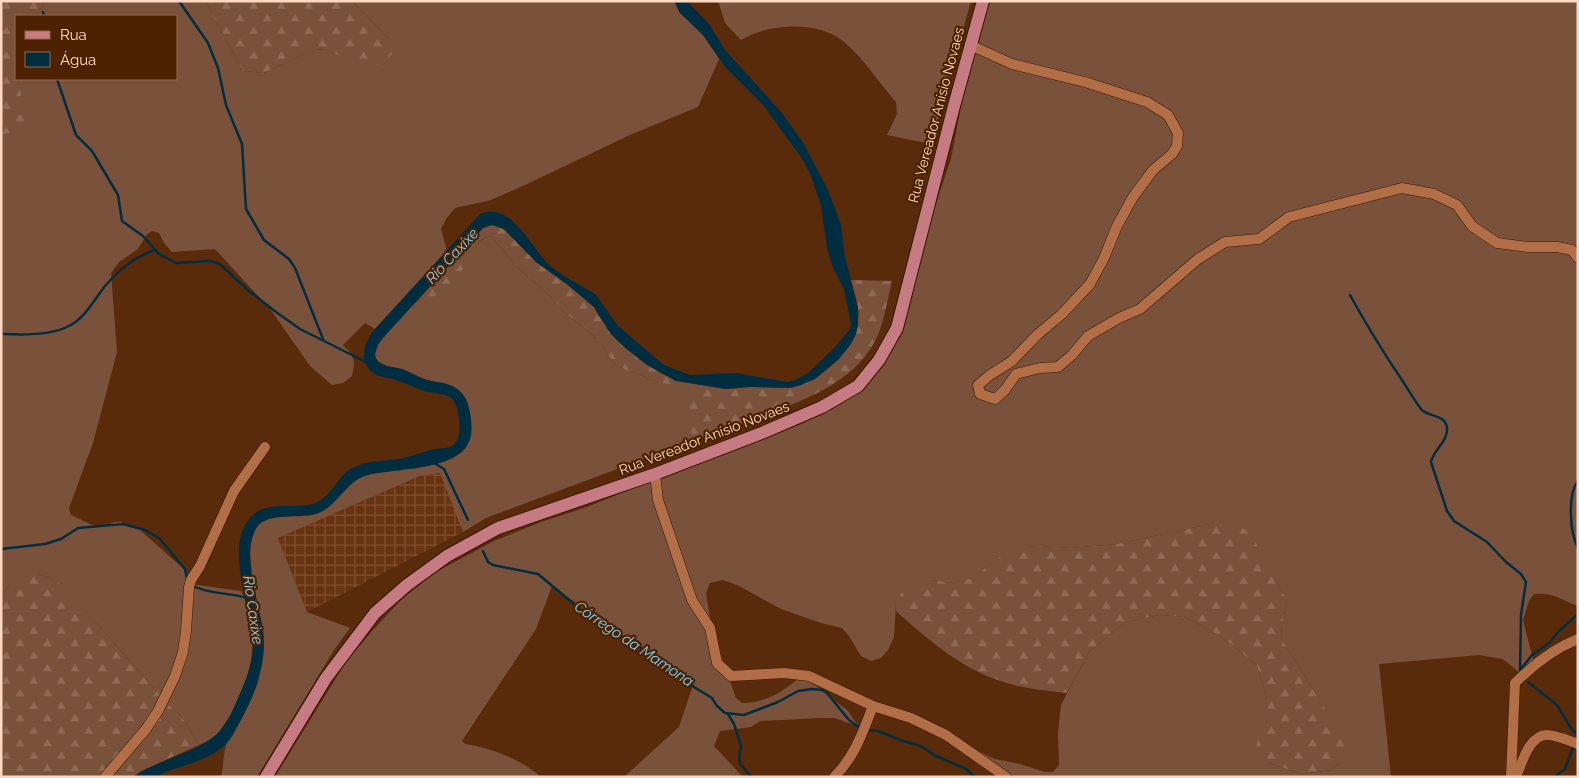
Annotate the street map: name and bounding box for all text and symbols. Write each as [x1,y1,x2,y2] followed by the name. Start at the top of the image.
[15,15,178,80] legend
[905,25,967,205] street label: Rua Vereador Anísio Novaes
[60,26,87,44] text: Rua
[60,51,96,69] text: Água
[422,225,482,287] water label: Rio Caxixe
[617,398,792,478] street label: Rua Vereador Anísio Novaes
[239,575,267,645] water label: Rio Caxixe
[571,597,697,691] water label: Córrego da Mamona

